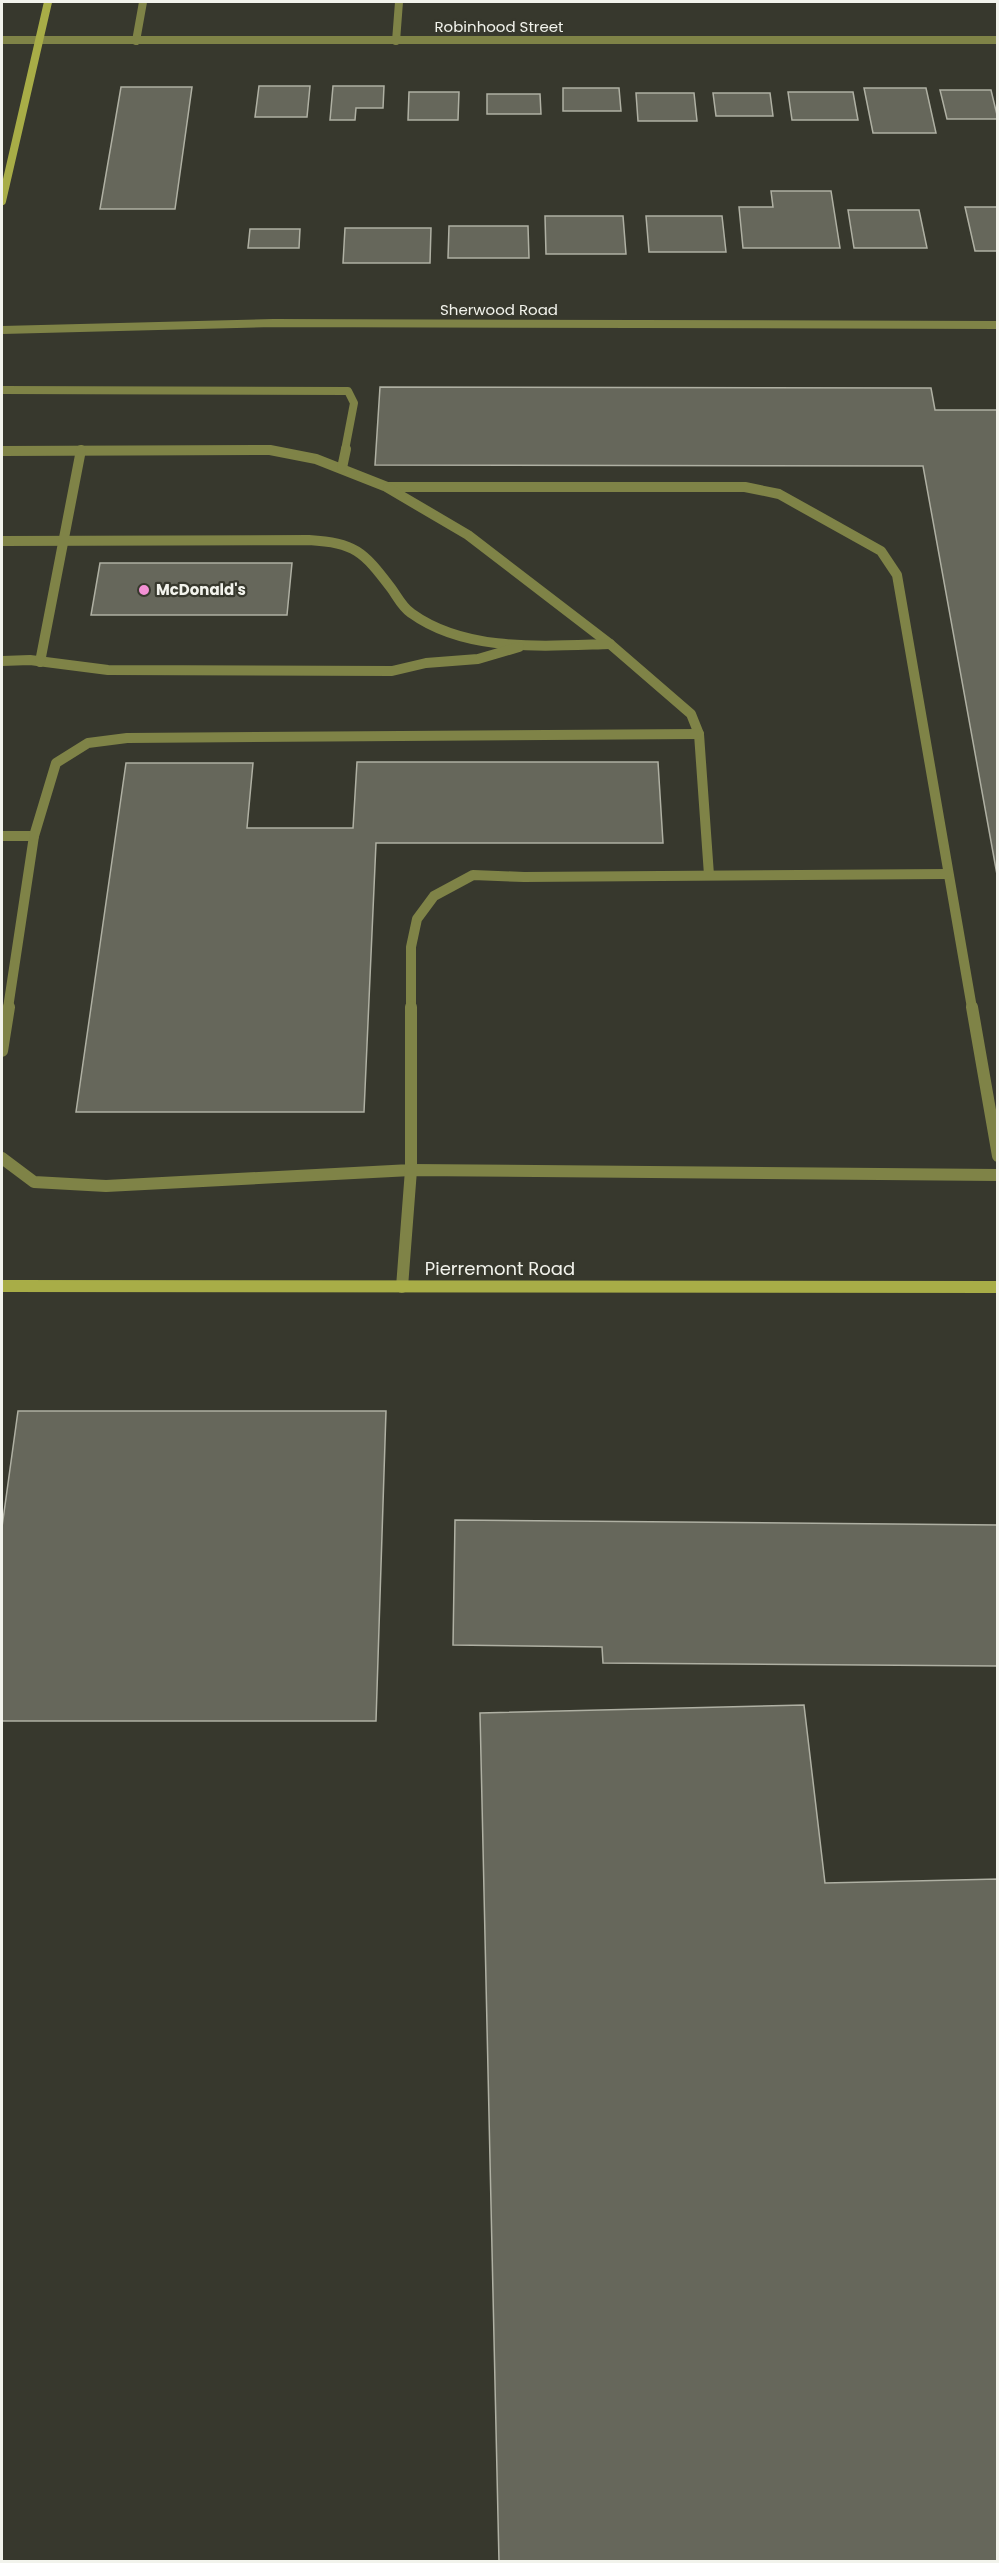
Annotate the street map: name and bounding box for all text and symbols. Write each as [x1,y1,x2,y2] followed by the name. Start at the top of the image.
[434,16,564,37] street label: Robinhood Street
[440,299,558,320] street label: Sherwood Road
[156,579,246,600] place label: McDonald's
[137,583,151,597] marker: McDonald's
[425,1256,575,1281] street label: Pierremont Road

